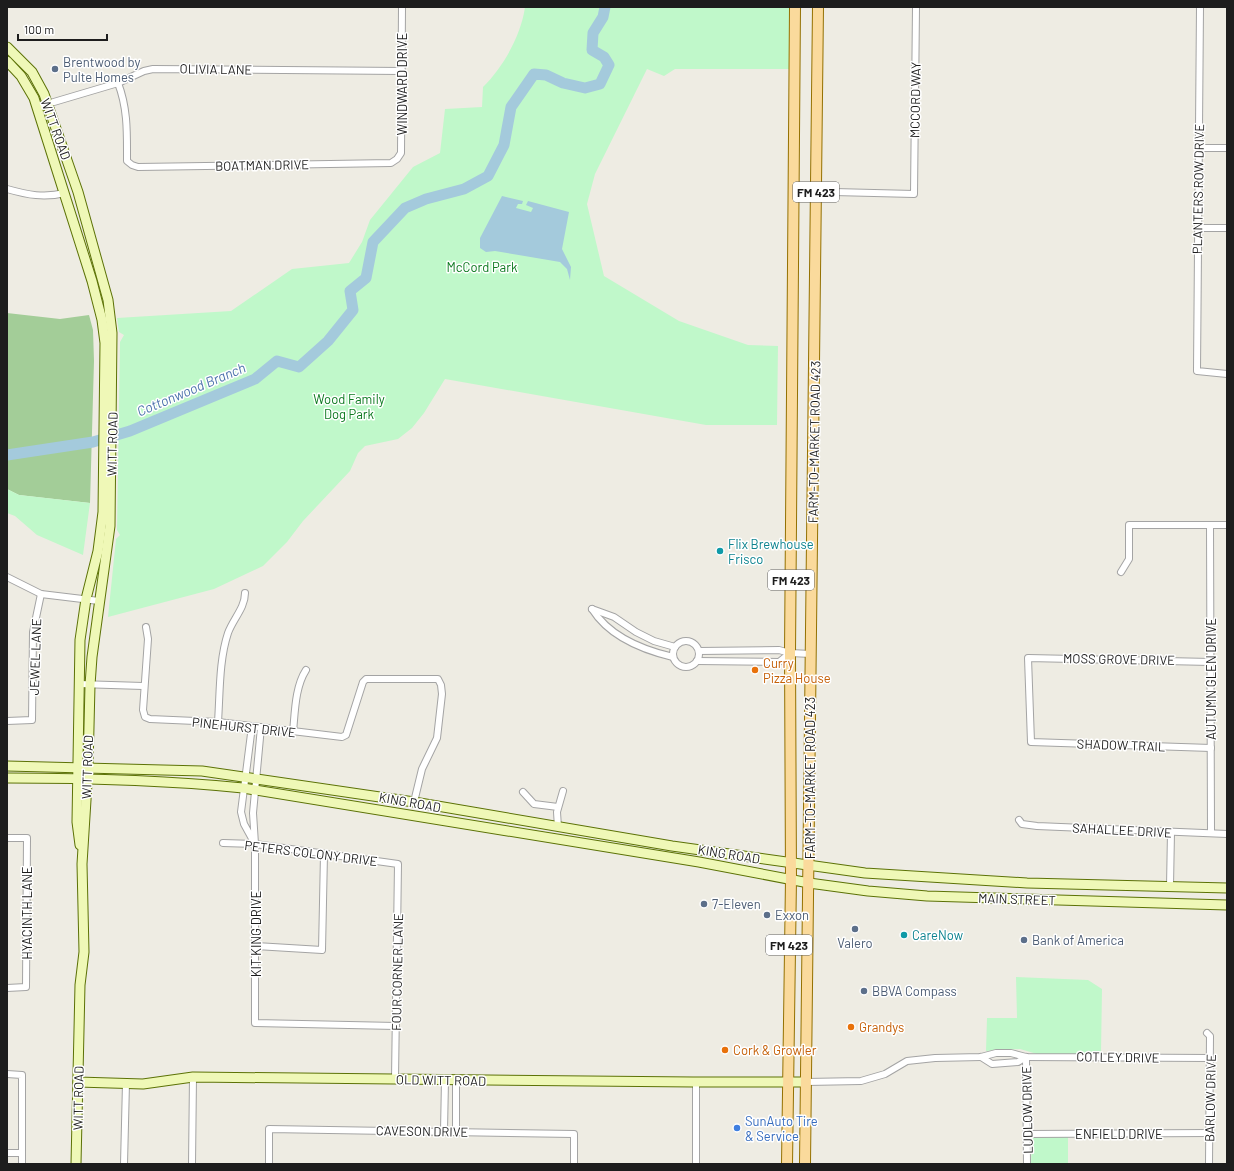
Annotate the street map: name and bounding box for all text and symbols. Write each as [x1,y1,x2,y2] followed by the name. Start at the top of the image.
[18,16,107,42] scale bar
[24,22,54,36] text: 100 m
[394,33,410,135] street label: WINDWARD DRIVE
[63,54,140,85] place label: Brentwood by Pulte Homes
[180,60,253,78] street label: OLIVIA LANE
[906,62,924,138] street label: MCCORD WAY
[50,64,60,74] marker: Brentwood by Pulte Homes
[38,96,74,162] street label: WITT ROAD
[1189,124,1207,254] street label: PLANTERS ROW DRIVE
[215,156,309,174] street label: BOATMAN DRIVE
[793,182,839,202] road number: FM 423
[447,259,518,275] park label: McCord Park
[134,358,248,420] water label: Cottonwood Branch
[805,361,823,523] street label: FARM-TO-MARKET ROAD 423
[313,391,385,422] park label: Wood Family Dog Park
[103,412,121,476] street label: WITT ROAD
[728,536,814,567] place label: Flix Brewhouse Frisco
[715,546,725,556] marker: Flix Brewhouse Frisco
[768,570,814,590] road number: FM 423
[26,618,44,696] street label: JEWEL LANE
[1203,618,1219,740] street label: AUTUMN GLEN DRIVE
[1063,650,1175,668] street label: MOSS GROVE DRIVE
[763,655,831,686] place label: Curry Pizza House
[750,665,760,675] marker: Curry Pizza House
[802,697,818,859] street label: FARM-TO-MARKET ROAD 423
[191,714,297,740] street label: PINEHURST DRIVE
[78,735,96,799] street label: WITT ROAD
[1076,735,1166,755] street label: SHADOW TRAIL
[378,789,442,815] street label: KING ROAD
[1072,819,1172,841] street label: SAHALLEE DRIVE
[244,837,379,869] street label: PETERS COLONY DRIVE
[697,841,761,867] street label: KING ROAD
[19,866,35,960] street label: HYACINTH LANE
[978,890,1056,908] street label: MAIN STREET
[248,891,264,977] street label: KIT KING DRIVE
[712,896,761,912] place label: 7-Eleven
[699,899,709,909] marker: 7-Eleven
[775,907,809,923] place label: Exxon
[762,910,772,920] marker: Exxon
[388,913,406,1031] street label: FOUR CORNER LANE
[850,924,860,934] marker: Valero
[912,927,963,943] place label: CareNow
[899,930,909,940] marker: CareNow
[1032,932,1124,948] place label: Bank of America
[766,935,812,955] road number: FM 423
[837,935,873,951] place label: Valero
[1019,935,1029,945] marker: Bank of America
[872,983,957,999] place label: BBVA Compass
[859,986,869,996] marker: BBVA Compass
[859,1019,904,1035] place label: Grandys
[846,1022,856,1032] marker: Grandys
[733,1042,817,1058] place label: Cork & Growler
[720,1045,730,1055] marker: Cork & Growler
[1076,1048,1160,1066] street label: COTLEY DRIVE
[1201,1054,1219,1142] street label: BARLOW DRIVE
[69,1066,87,1130] street label: WITT ROAD
[1018,1066,1036,1154] street label: LUDLOW DRIVE
[396,1071,486,1089] street label: OLD WITT ROAD
[745,1113,818,1144] place label: SunAuto Tire & Service
[376,1122,468,1140] street label: CAVESON DRIVE
[732,1123,742,1133] marker: SunAuto Tire & Service
[1075,1126,1163,1142] street label: ENFIELD DRIVE

